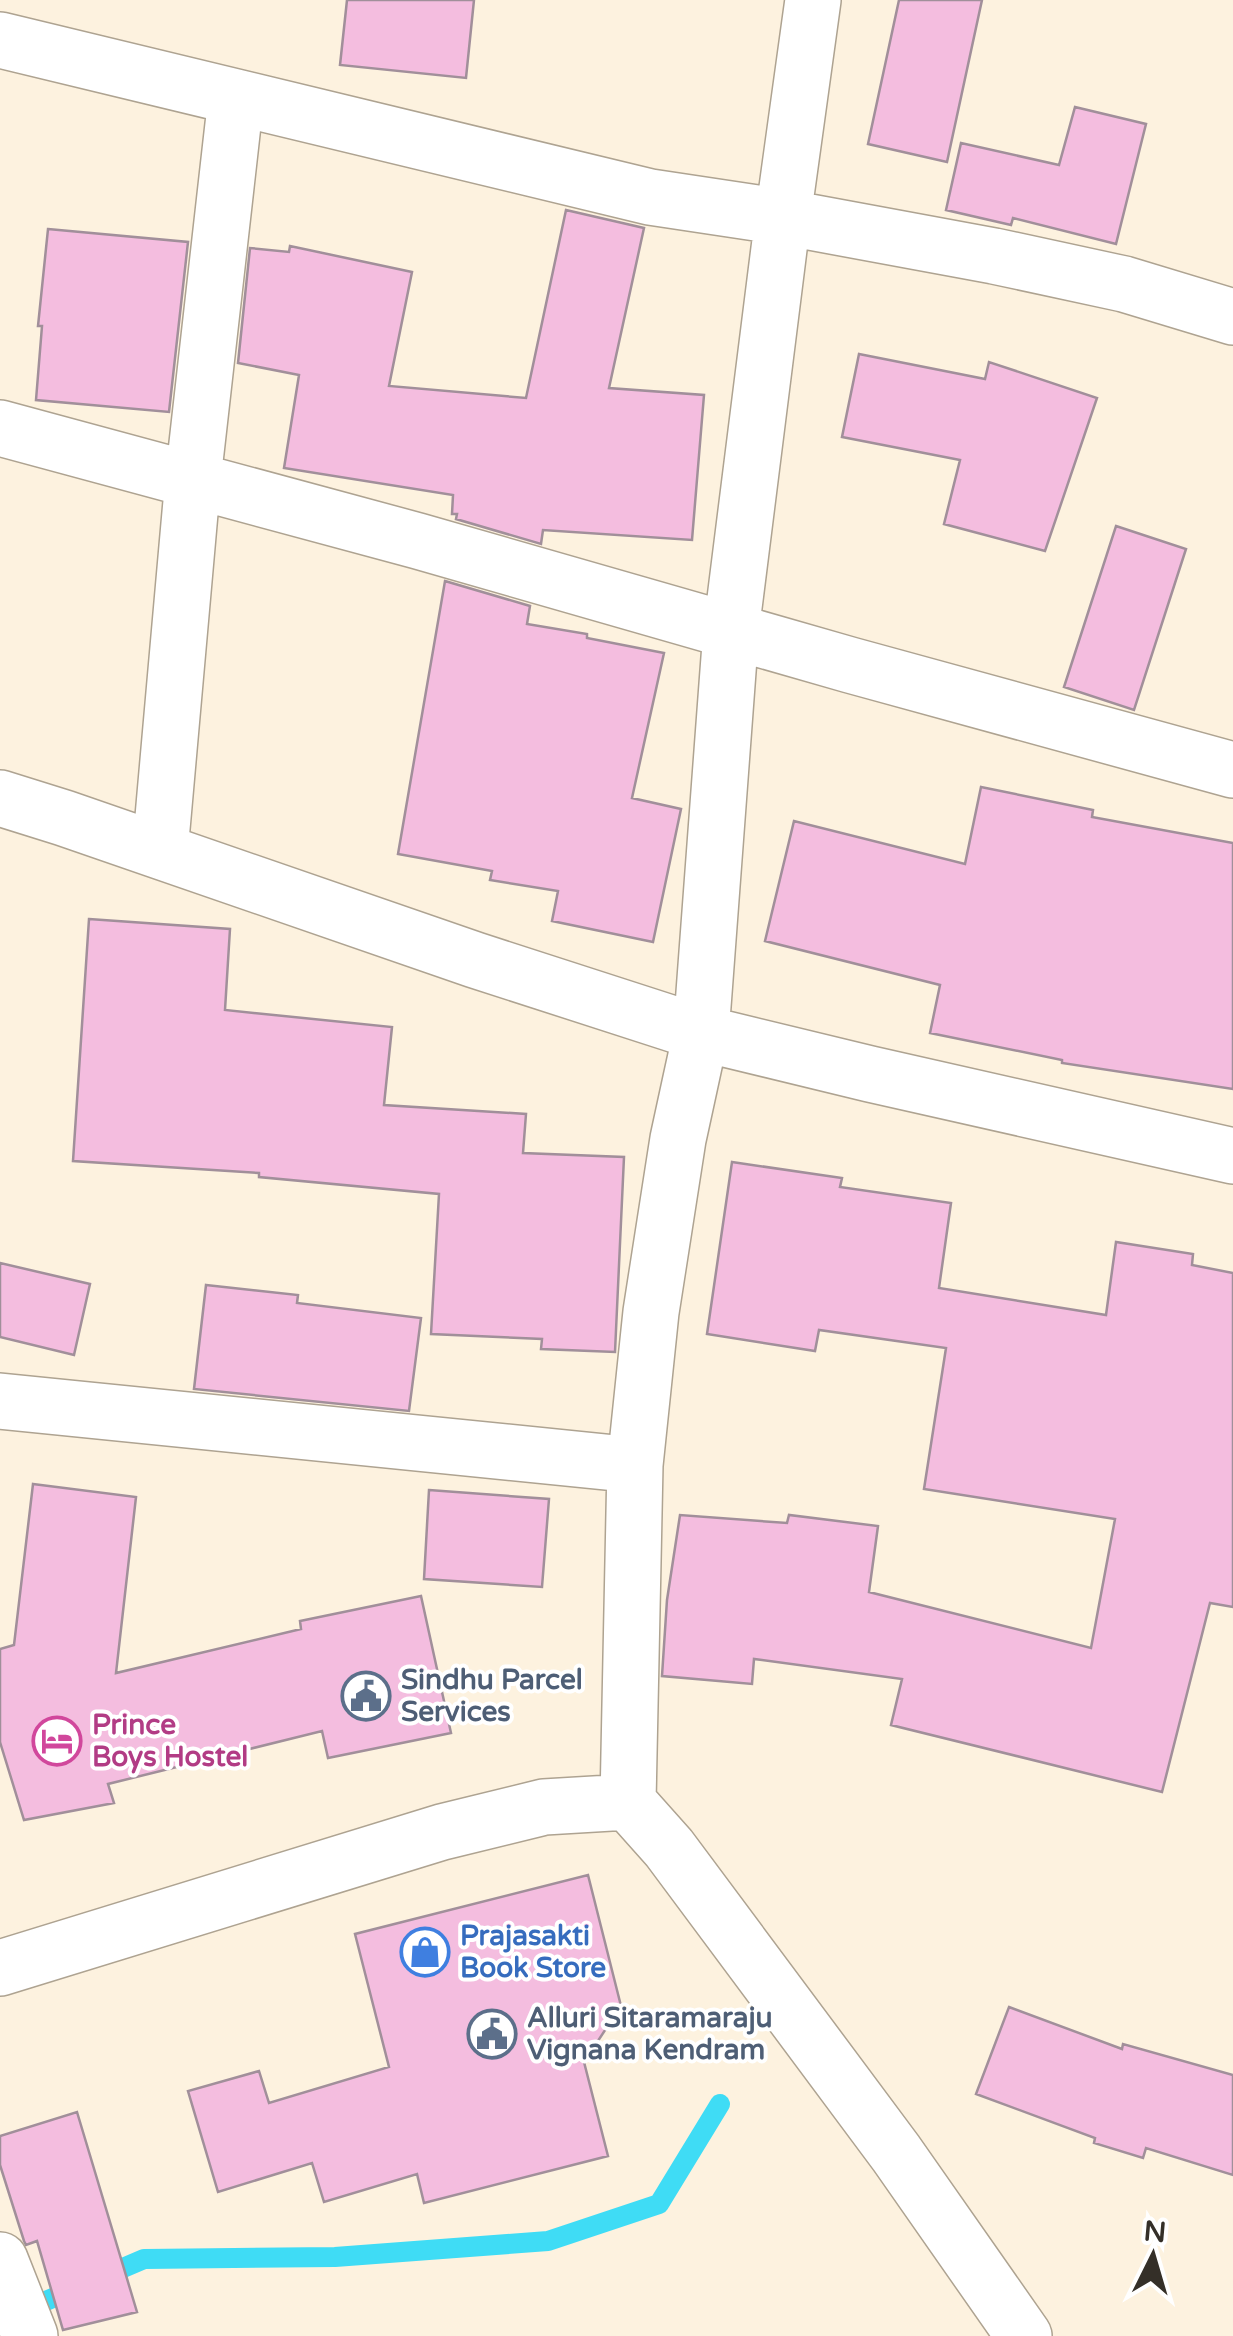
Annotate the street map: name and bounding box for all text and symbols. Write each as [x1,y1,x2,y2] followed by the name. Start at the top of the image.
[401,1663,583,1729] place label: Sindhu Parcel Services
[340,1670,392,1722] public building icon: Sindhu Parcel Services
[92,1708,248,1774] place label: Prince Boys Hostel
[31,1715,83,1767] hotel icon: Prince Boys Hostel
[460,1919,606,1985] place label: Prajasakti Book Store
[399,1926,451,1978] shop icon: Prajasakti Book Store
[527,2001,773,2067] place label: Alluri Sitaramaraju Vignana Kendram
[466,2008,518,2060] public building icon: Alluri Sitaramaraju Vignana Kendram
[1103,2206,1203,2306] north arrow
[1142,2214,1168,2250] text: N

